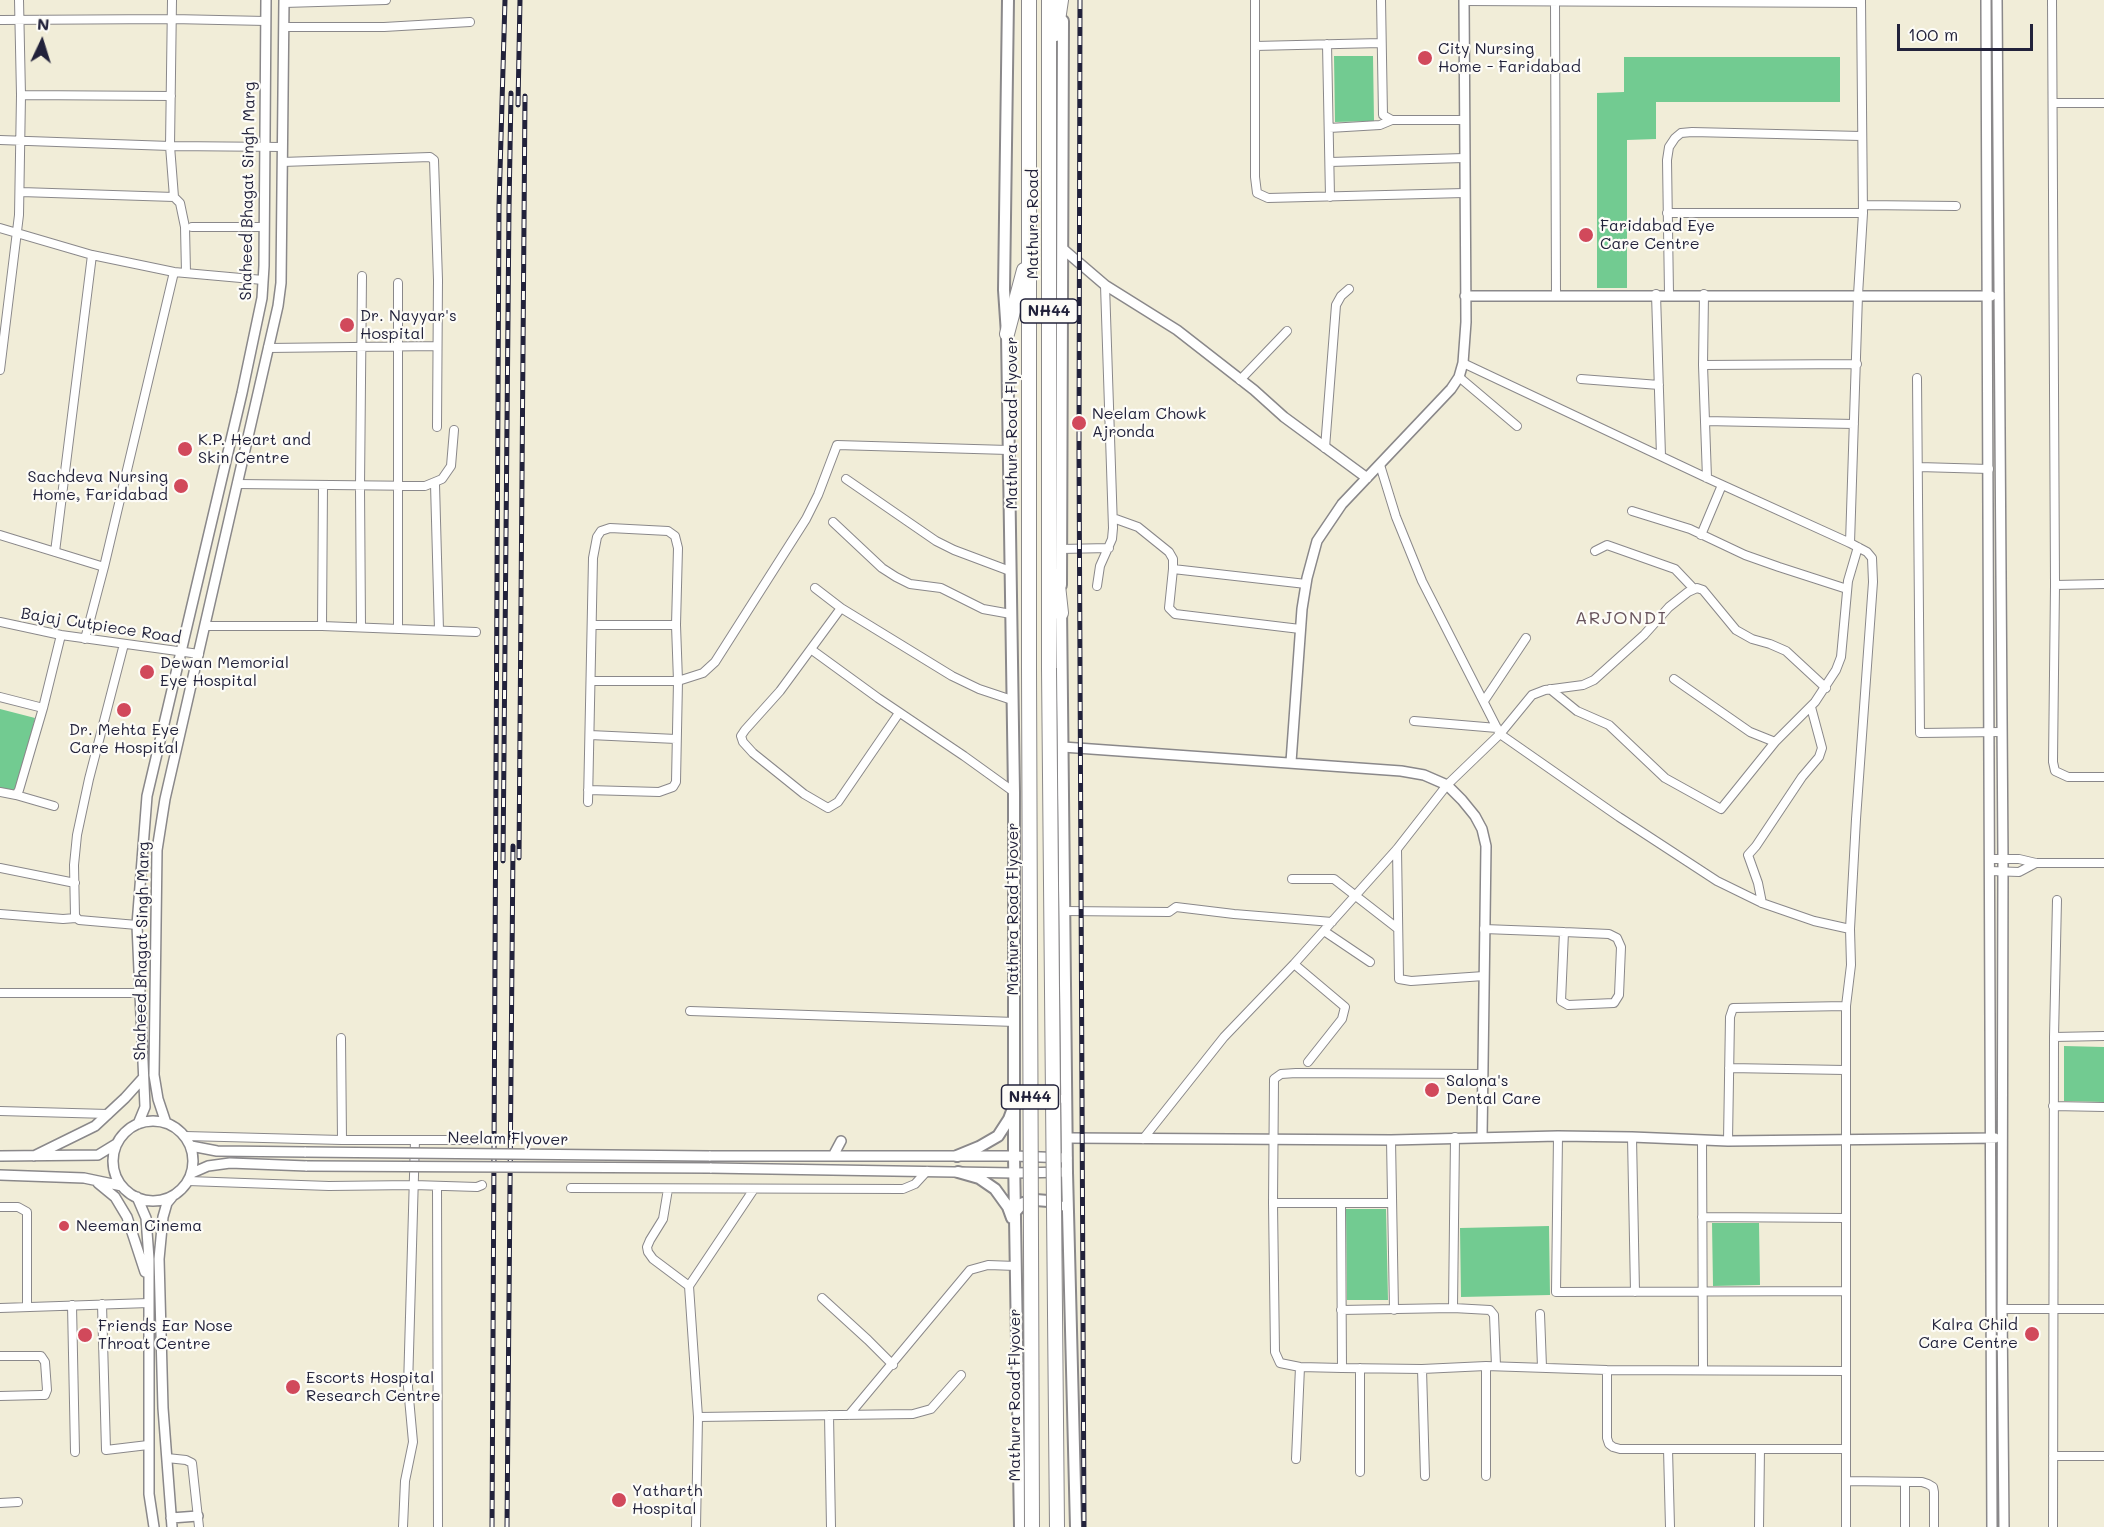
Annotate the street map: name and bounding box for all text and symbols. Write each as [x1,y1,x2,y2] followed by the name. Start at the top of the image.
[12,12,72,72] north arrow
[1900,12,2036,50] scale bar
[36,13,50,34] text: N
[1908,22,1958,46] text: 100 m
[1438,39,1581,77] place label: City Nursing Home - Faridabad
[1416,49,1434,67] marker: City Nursing Home - Faridabad
[236,82,260,300] street label: Shaheed Bhagat Singh Marg
[1023,169,1043,279] street label: Mathura Road
[1600,216,1715,254] place label: Faridabad Eye Care Centre
[1577,226,1595,244] marker: Faridabad Eye Care Centre
[1020,299,1078,323] road number: NH44
[360,306,457,344] place label: Dr. Nayyar's Hospital
[338,316,356,334] marker: Dr. Nayyar's Hospital
[1002,337,1022,509] street label: Mathura Road Flyover
[1092,404,1206,442] place label: Neelam Chowk Ajronda
[1070,414,1088,432] marker: Neelam Chowk Ajronda
[198,430,311,468] place label: K.P. Heart and Skin Centre
[176,440,194,458] marker: K.P. Heart and Skin Centre
[28,467,168,505] place label: Sachdeva Nursing Home, Faridabad
[172,477,190,495] marker: Sachdeva Nursing Home, Faridabad
[20,604,182,648] street label: Bajaj Cutpiece Road
[1575,607,1667,629] district label: ARJONDI
[160,653,289,691] place label: Dewan Memorial Eye Hospital
[138,663,156,681] marker: Dewan Memorial Eye Hospital
[115,701,133,719] marker: Dr. Mehta Eye Care Hospital
[69,720,179,758] place label: Dr. Mehta Eye Care Hospital
[1003,823,1023,995] street label: Mathura Road Flyover
[130,842,154,1060] street label: Shaheed Bhagat Singh Marg
[1446,1071,1541,1109] place label: Salona's Dental Care
[1423,1081,1441,1099] marker: Salona's Dental Care
[1002,1085,1058,1109] road number: NH44
[448,1128,568,1150] street label: Neelam Flyover
[76,1216,202,1236] place label: Neeman Cinema
[57,1219,71,1233] marker: Neeman Cinema
[1005,1309,1025,1481] street label: Mathura Road Flyover
[1918,1315,2018,1353] place label: Kalra Child Care Centre
[98,1316,233,1354] place label: Friends Ear Nose Throat Centre
[2023,1325,2041,1343] marker: Kalra Child Care Centre
[76,1326,94,1344] marker: Friends Ear Nose Throat Centre
[306,1368,441,1406] place label: Escorts Hospital Research Centre
[284,1378,302,1396] marker: Escorts Hospital Research Centre
[632,1481,703,1519] place label: Yatharth Hospital
[610,1491,628,1509] marker: Yatharth Hospital

